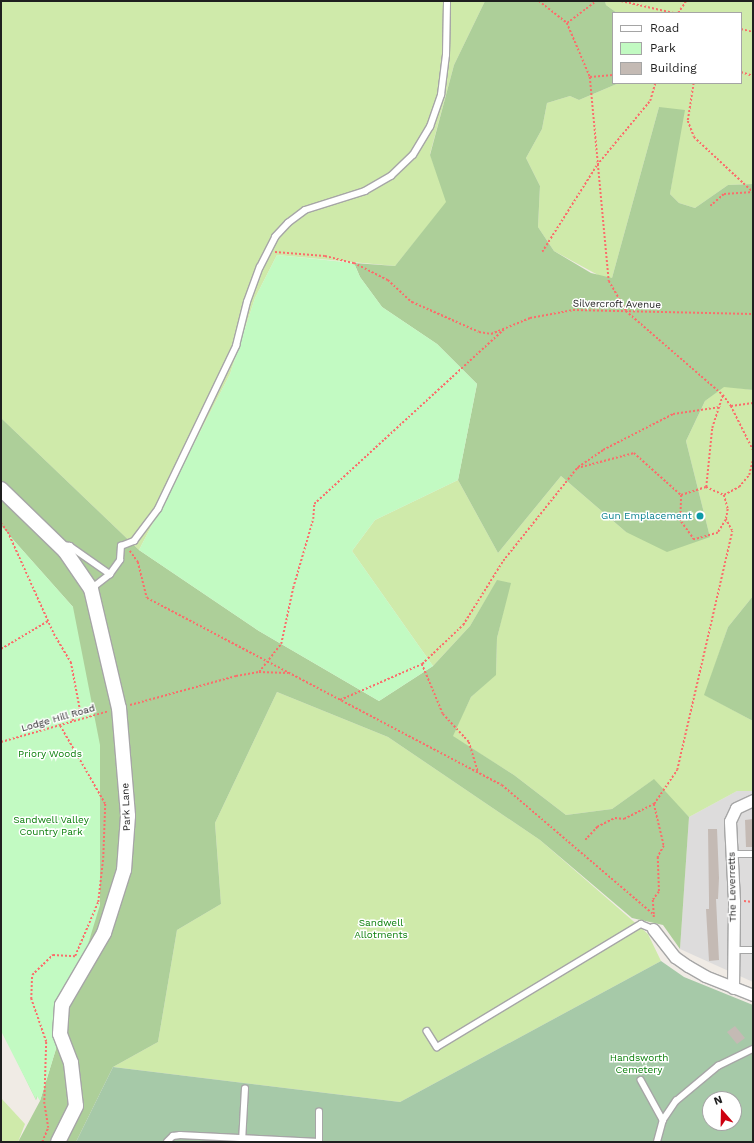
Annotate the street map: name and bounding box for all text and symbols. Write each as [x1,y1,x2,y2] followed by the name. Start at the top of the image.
[612,12,742,84] legend
[650,21,679,35] text: Road
[650,41,676,55] text: Park
[650,61,697,75] text: Building
[573,297,661,311] street label: Silvercroft Avenue
[601,510,692,522] place label: Gun Emplacement
[695,511,705,521] marker: Gun Emplacement
[20,702,96,734] street label: Lodge Hill Road
[18,748,82,760] park label: Priory Woods
[119,783,133,831] street label: Park Lane
[13,813,89,836] park label: Sandwell Valley Country Park
[725,852,739,922] street label: The Leverretts
[354,916,408,940] park label: Sandwell Allotments
[610,1051,668,1074] park label: Handsworth Cemetery
[702,1091,742,1131] north arrow
[712,1093,724,1108] text: N

